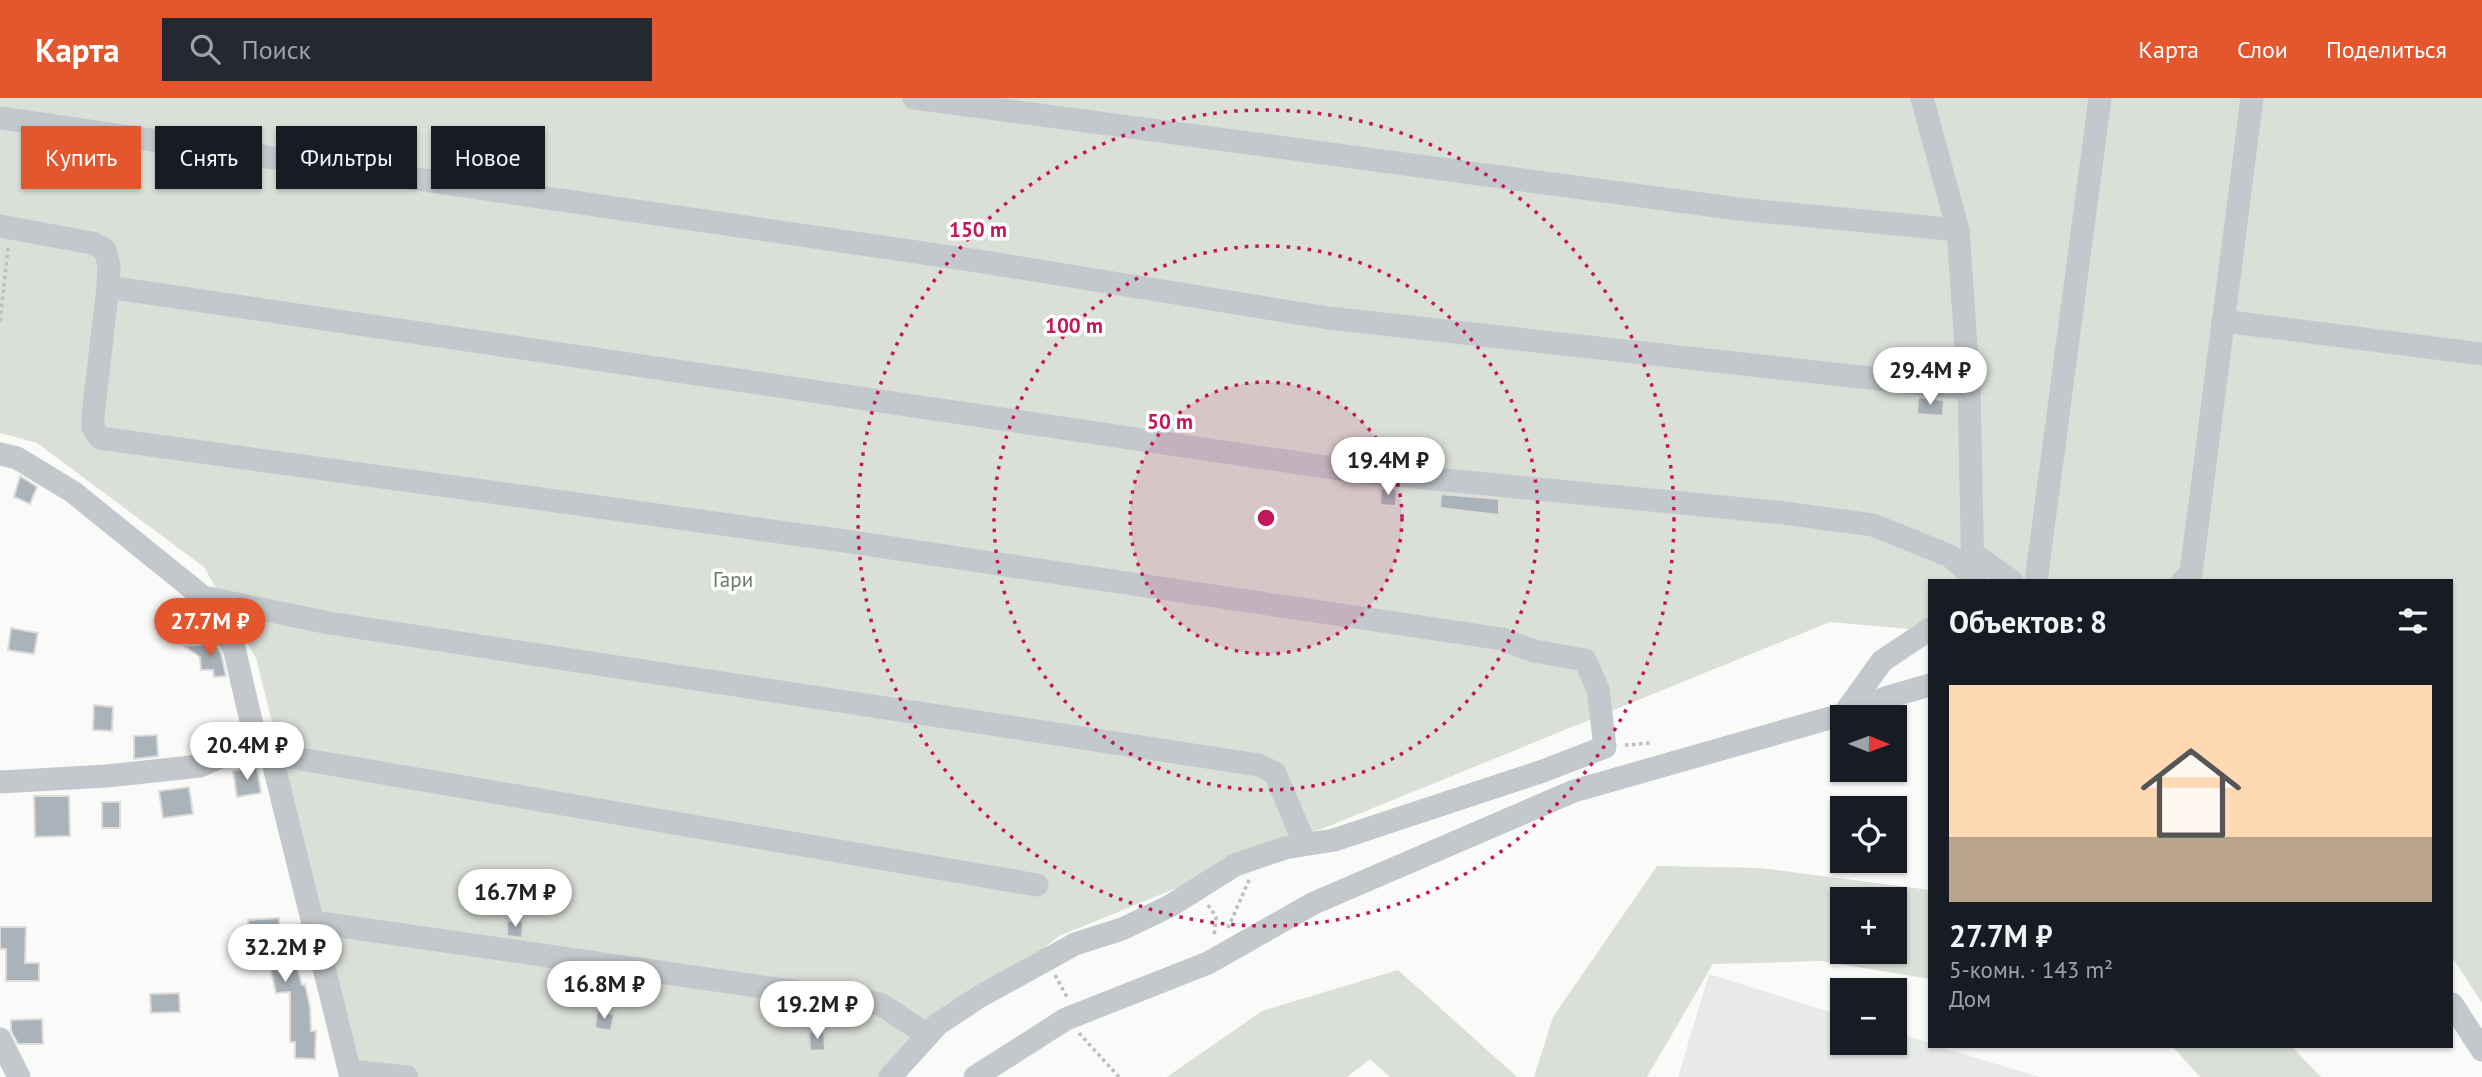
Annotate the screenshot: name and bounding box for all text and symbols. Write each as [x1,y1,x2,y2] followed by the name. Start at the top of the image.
[162,18,652,81] search box
[35,28,120,71] text: Карта
[186,30,224,68] icon: search
[242,33,311,66] text: Поиск
[2138,34,2199,65] text: Карта
[2237,34,2288,65] text: Слои
[2326,34,2447,65] text: Поделиться
[21,126,141,189] chip: Купить
[155,126,262,189] chip: Снять
[276,126,417,189] chip: Фильтры
[431,126,545,189] chip: Новое
[949,216,1007,243] text: 150 m
[1045,312,1103,339] text: 100 m
[1865,348,1995,407] pin: 29.4M ₽
[1889,355,1971,384] text: 29.4M ₽
[1147,408,1193,435] text: 50 m
[1323,438,1453,497] pin: 19.4M ₽
[1347,445,1429,474] text: 19.4M ₽
[1254,506,1278,530] centre of rings
[713,566,753,593] park label: Гари
[145,598,275,658] pin: 27.7M ₽
[1949,602,2107,641] text: Объектов: 8
[2394,602,2432,640] icon: filters
[170,606,250,635] text: 27.7M ₽
[1830,705,1908,782] north arrow
[1830,705,1907,1055] map controls
[182,722,312,782] pin: 20.4M ₽
[206,730,288,759] text: 20.4M ₽
[2128,730,2254,856] icon: home
[1830,796,1907,873] button: locate
[450,870,580,929] pin: 16.7M ₽
[474,877,556,906] text: 16.7M ₽
[1830,887,1907,964] button: +
[1949,916,2052,955] text: 27.7M ₽
[220,924,350,984] pin: 32.2M ₽
[244,932,326,961] text: 32.2M ₽
[1949,955,2113,984] text: 5-комн. · 143 m²
[539,962,669,1021] pin: 16.8M ₽
[563,969,645,998] text: 16.8M ₽
[1830,978,1907,1055] button: −
[752,982,882,1041] pin: 19.2M ₽
[1949,984,1991,1013] text: Дом
[776,989,858,1018] text: 19.2M ₽

